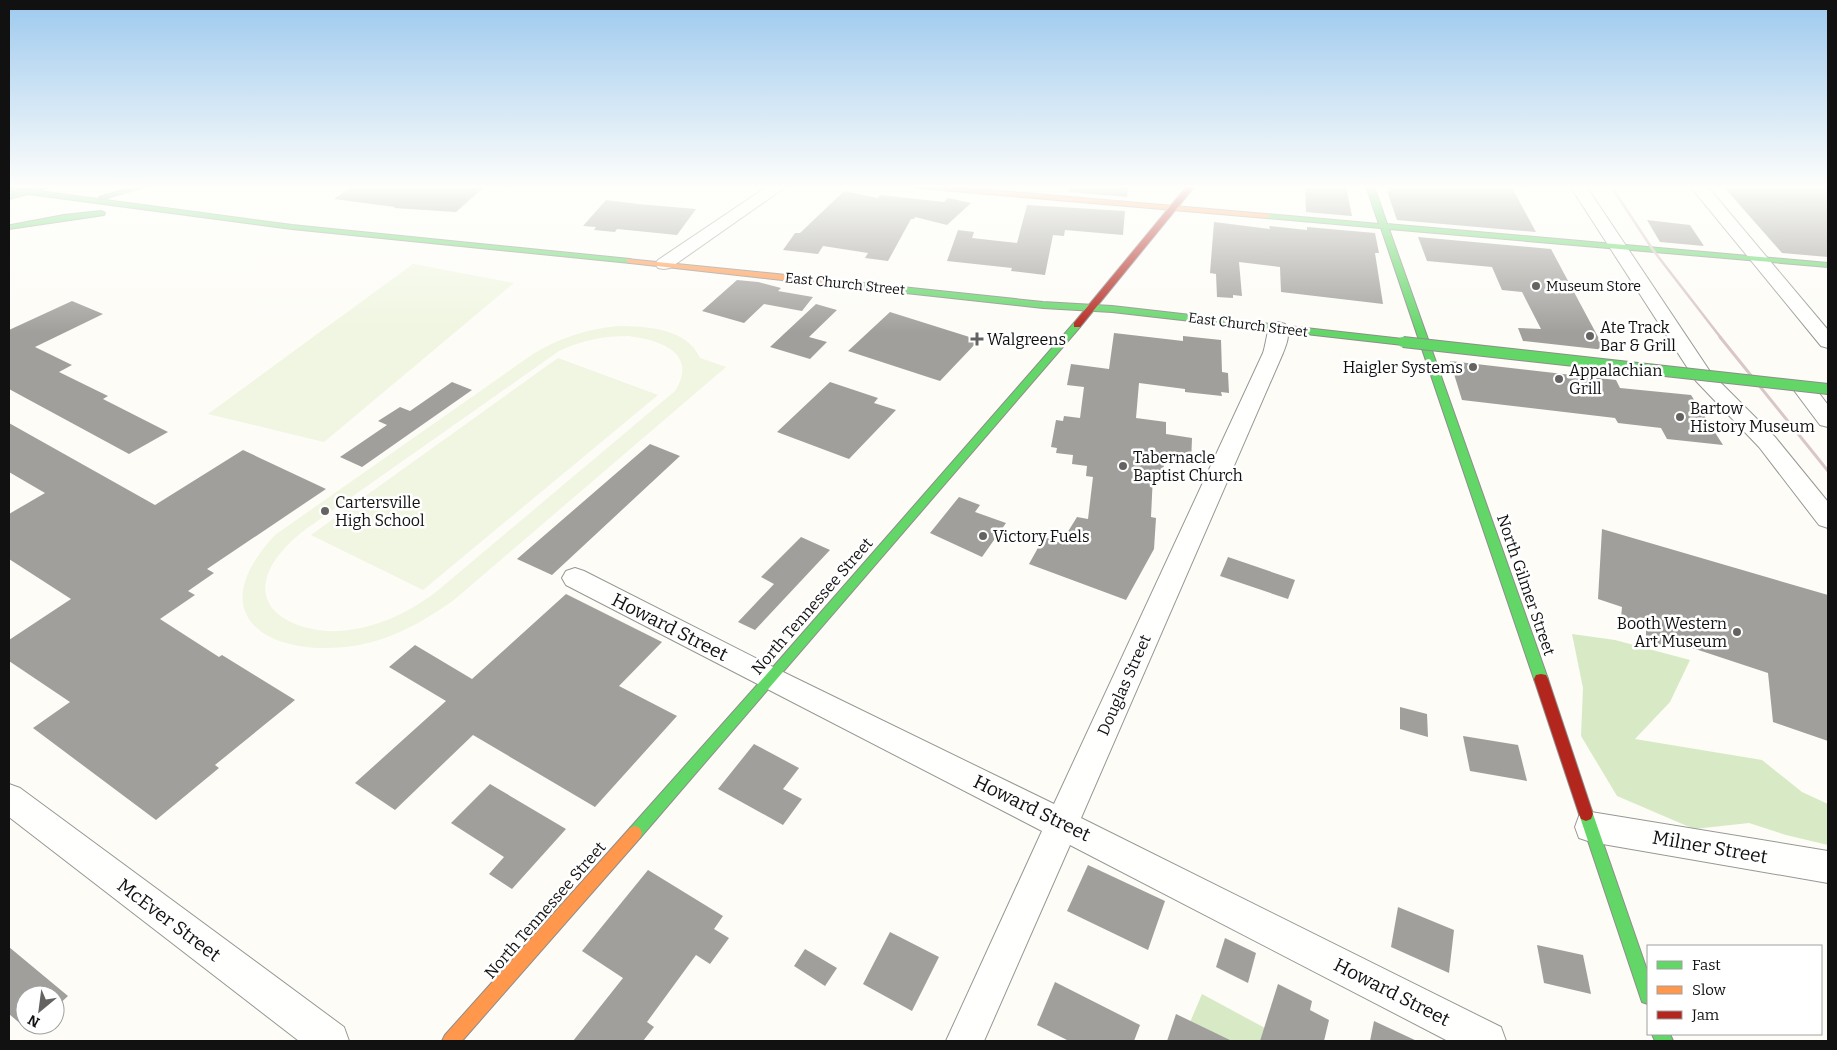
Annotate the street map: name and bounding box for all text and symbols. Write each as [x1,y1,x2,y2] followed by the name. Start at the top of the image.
[784,269,906,299] street label: East Church Street
[1546,278,1641,295] place label: Museum Store
[1530,280,1542,292] marker: Museum Store
[1187,309,1309,341] street label: East Church Street
[1600,318,1676,355] place label: Ate Track Bar & Grill
[987,330,1066,349] place label: Walgreens
[1584,330,1596,342] marker: Ate Track Bar & Grill
[971,333,983,345] marker: Walgreens
[1343,358,1463,377] place label: Haigler Systems
[1467,361,1479,373] marker: Haigler Systems
[1569,361,1662,398] place label: Appalachian Grill
[1553,373,1565,385] marker: Appalachian Grill
[1690,399,1815,436] place label: Bartow History Museum
[1674,411,1686,423] marker: Bartow History Museum
[1133,448,1243,485] place label: Tabernacle Baptist Church
[1117,460,1129,472] marker: Tabernacle Baptist Church
[335,493,425,530] place label: Cartersville High School
[319,505,331,517] marker: Cartersville High School
[1493,512,1559,658] street label: North Gilmer Street
[993,527,1090,546] place label: Victory Fuels
[977,530,989,542] marker: Victory Fuels
[747,534,877,678] street label: North Tennessee Street
[608,588,732,666] street label: Howard Street
[1617,614,1727,651] place label: Booth Western Art Museum
[1731,626,1743,638] marker: Booth Western Art Museum
[1093,631,1155,738] street label: Douglas Street
[970,770,1094,846] street label: Howard Street
[1651,826,1769,868] street label: Milner Street
[480,838,610,982] street label: North Tennessee Street
[113,874,225,966] street label: McEver Street
[1647,945,1822,1035] legend
[1330,953,1454,1031] street label: Howard Street
[1692,956,1721,974] text: Fast
[1692,981,1727,999] text: Slow
[15,985,65,1035] north arrow
[1691,1006,1720,1024] text: Jam
[25,1011,43,1031] text: N

